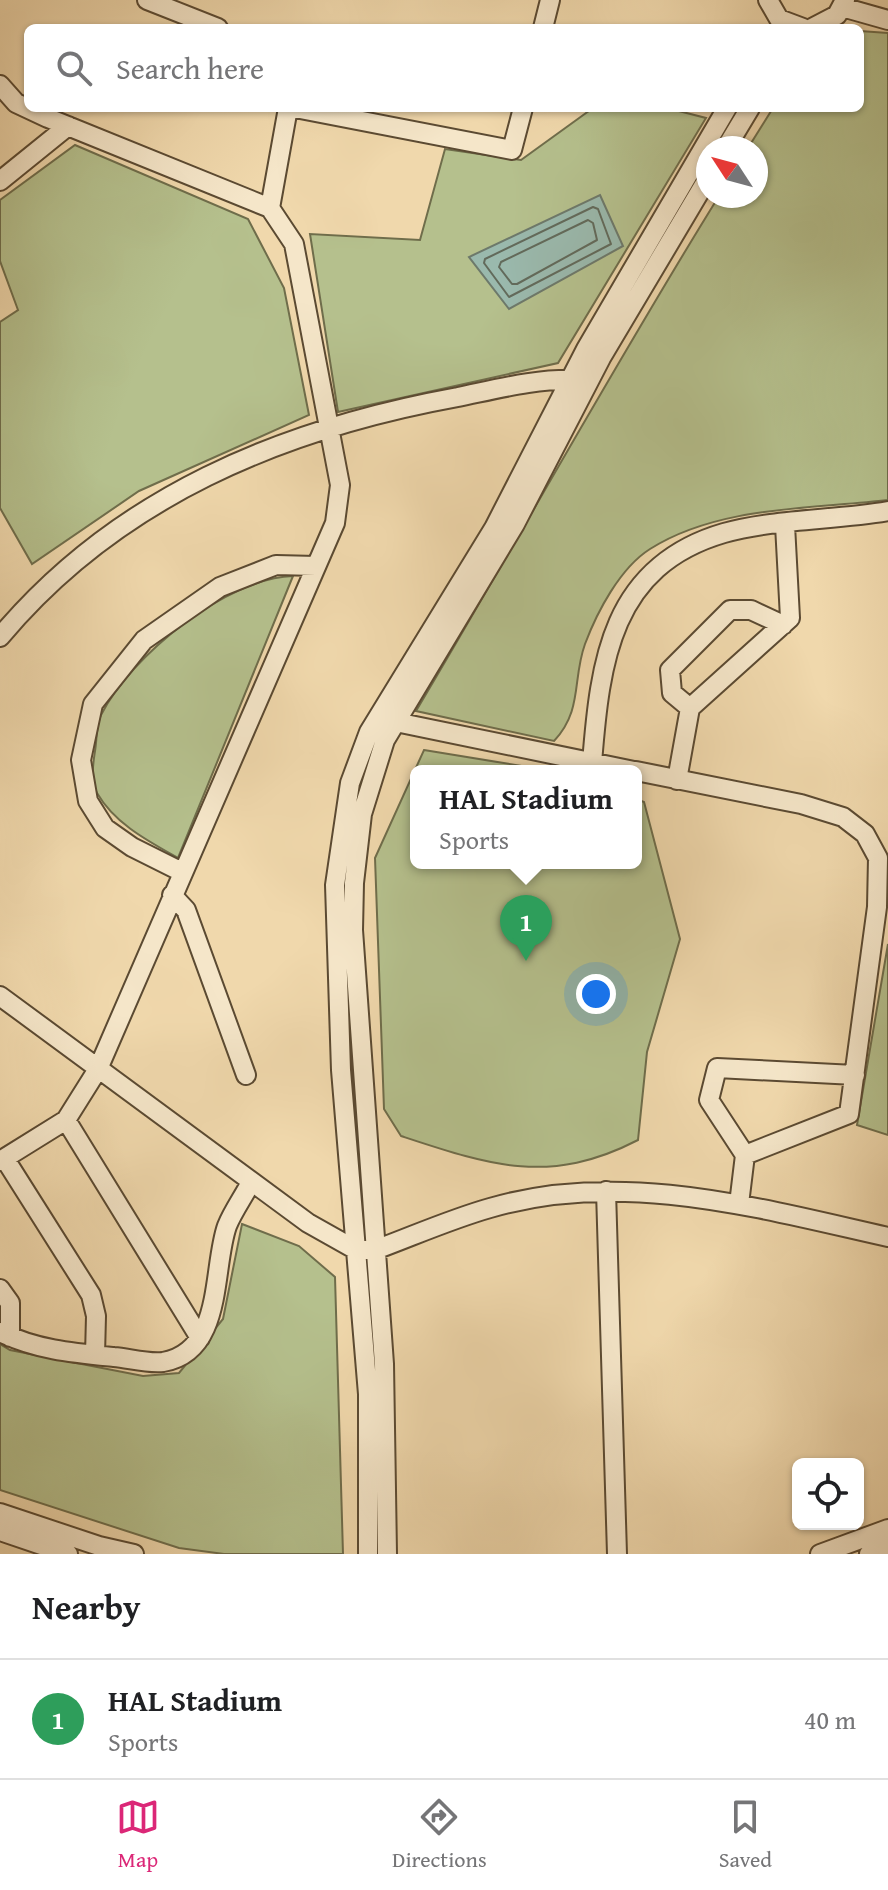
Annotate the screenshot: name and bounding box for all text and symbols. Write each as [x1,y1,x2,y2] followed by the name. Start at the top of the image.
[24,24,864,112] search box
[52,46,96,90] icon: search
[116,46,264,90] text: Search here
[696,136,768,208] north arrow
[410,765,642,869] popup
[439,776,613,820] text: HAL Stadium
[439,820,509,859] text: Sports
[500,895,552,961] pin: 1
[576,974,616,1014] your location
[792,1458,864,1530] map controls
[792,1458,864,1530] button: locate
[32,1582,141,1631] text: Nearby
[108,1678,282,1722] text: HAL Stadium
[51,1700,65,1739] text: 1
[804,1700,856,1739] text: 40 m
[108,1722,178,1761] text: Sports
[116,1795,160,1875] tab: Map
[392,1795,487,1875] tab: Directions
[719,1795,772,1875] tab: Saved

